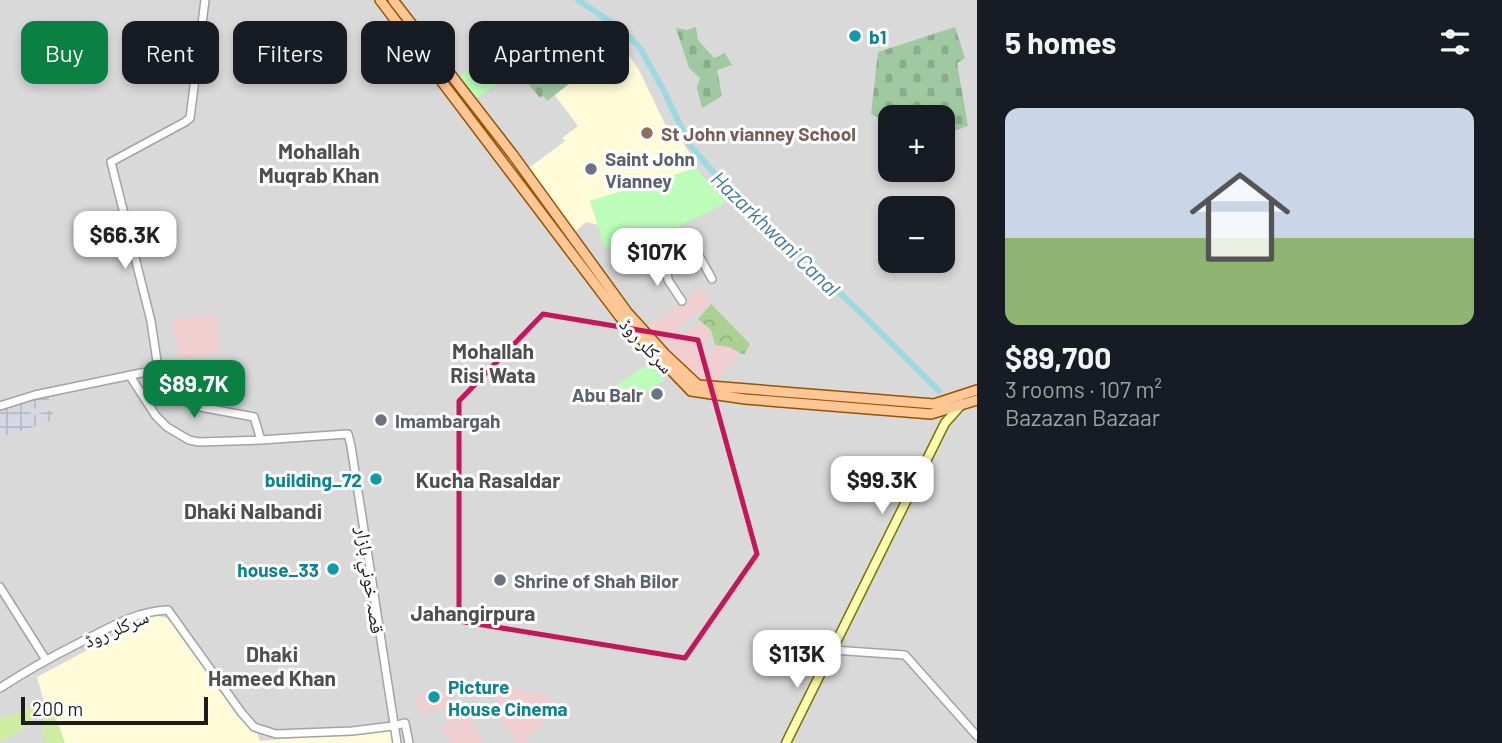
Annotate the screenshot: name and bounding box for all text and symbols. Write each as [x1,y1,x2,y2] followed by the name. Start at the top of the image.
[21,21,108,84] chip: Buy
[122,21,219,84] chip: Rent
[233,21,347,84] chip: Filters
[361,21,455,84] chip: New
[469,21,629,84] chip: Apartment
[1436,23,1474,61] icon: filters
[1005,24,1116,60] text: 5 homes
[869,25,886,48] place label: b1
[847,28,863,44] marker: b1
[878,105,955,273] map controls
[878,105,955,182] button: +
[661,122,856,145] place label: St John vianney School
[639,125,655,141] marker: St John vianney School
[259,138,379,187] district label: Mohallah Muqrab Khan
[605,147,695,192] place label: Saint John Vianney
[1177,154,1303,280] icon: home
[583,161,599,177] marker: Saint John Vianney
[707,165,846,301] water label: Hazarkhwani Canal
[878,196,955,273] button: −
[68,212,182,271] pin: $66.3K
[90,220,160,248] text: $66.3K
[608,229,706,288] pin: $107K
[627,237,687,265] text: $107K
[615,312,679,378] street label: سرکلر روڈ
[450,338,536,387] district label: Mohallah Risi Wata
[1005,339,1111,375] text: $89,700
[137,360,251,420] pin: $89.7K
[159,369,229,397] text: $89.7K
[1005,375,1162,403] text: 3 rooms · 107 m²
[572,383,644,406] place label: Abu Balr
[649,386,665,402] marker: Abu Balr
[1005,403,1160,431] text: Bazazan Bazaar
[395,409,500,432] place label: Imambargah
[373,412,389,428] marker: Imambargah
[825,456,939,516] pin: $99.3K
[847,465,917,493] text: $99.3K
[416,467,560,492] district label: Kucha Rasaldar
[265,468,362,491] place label: building_72
[368,471,384,487] marker: building_72
[184,498,322,523] district label: Dhaki Nalbandi
[347,524,390,636] street label: قصہ خوني بازار
[237,558,319,581] place label: house_33
[325,561,341,577] marker: house_33
[514,569,680,592] place label: Shrine of Shah Bilor
[492,572,508,588] marker: Shrine of Shah Bilor
[411,600,535,625] district label: Jahangirpura
[80,604,152,653] street label: سرکلر روڈ
[748,630,846,690] pin: $113K
[769,639,825,667] text: $113K
[208,641,336,690] district label: Dhaki Hameed Khan
[448,675,568,720] place label: Picture House Cinema
[426,689,442,705] marker: Picture House Cinema
[21,694,208,726] scale bar
[32,697,83,720] text: 200 m

